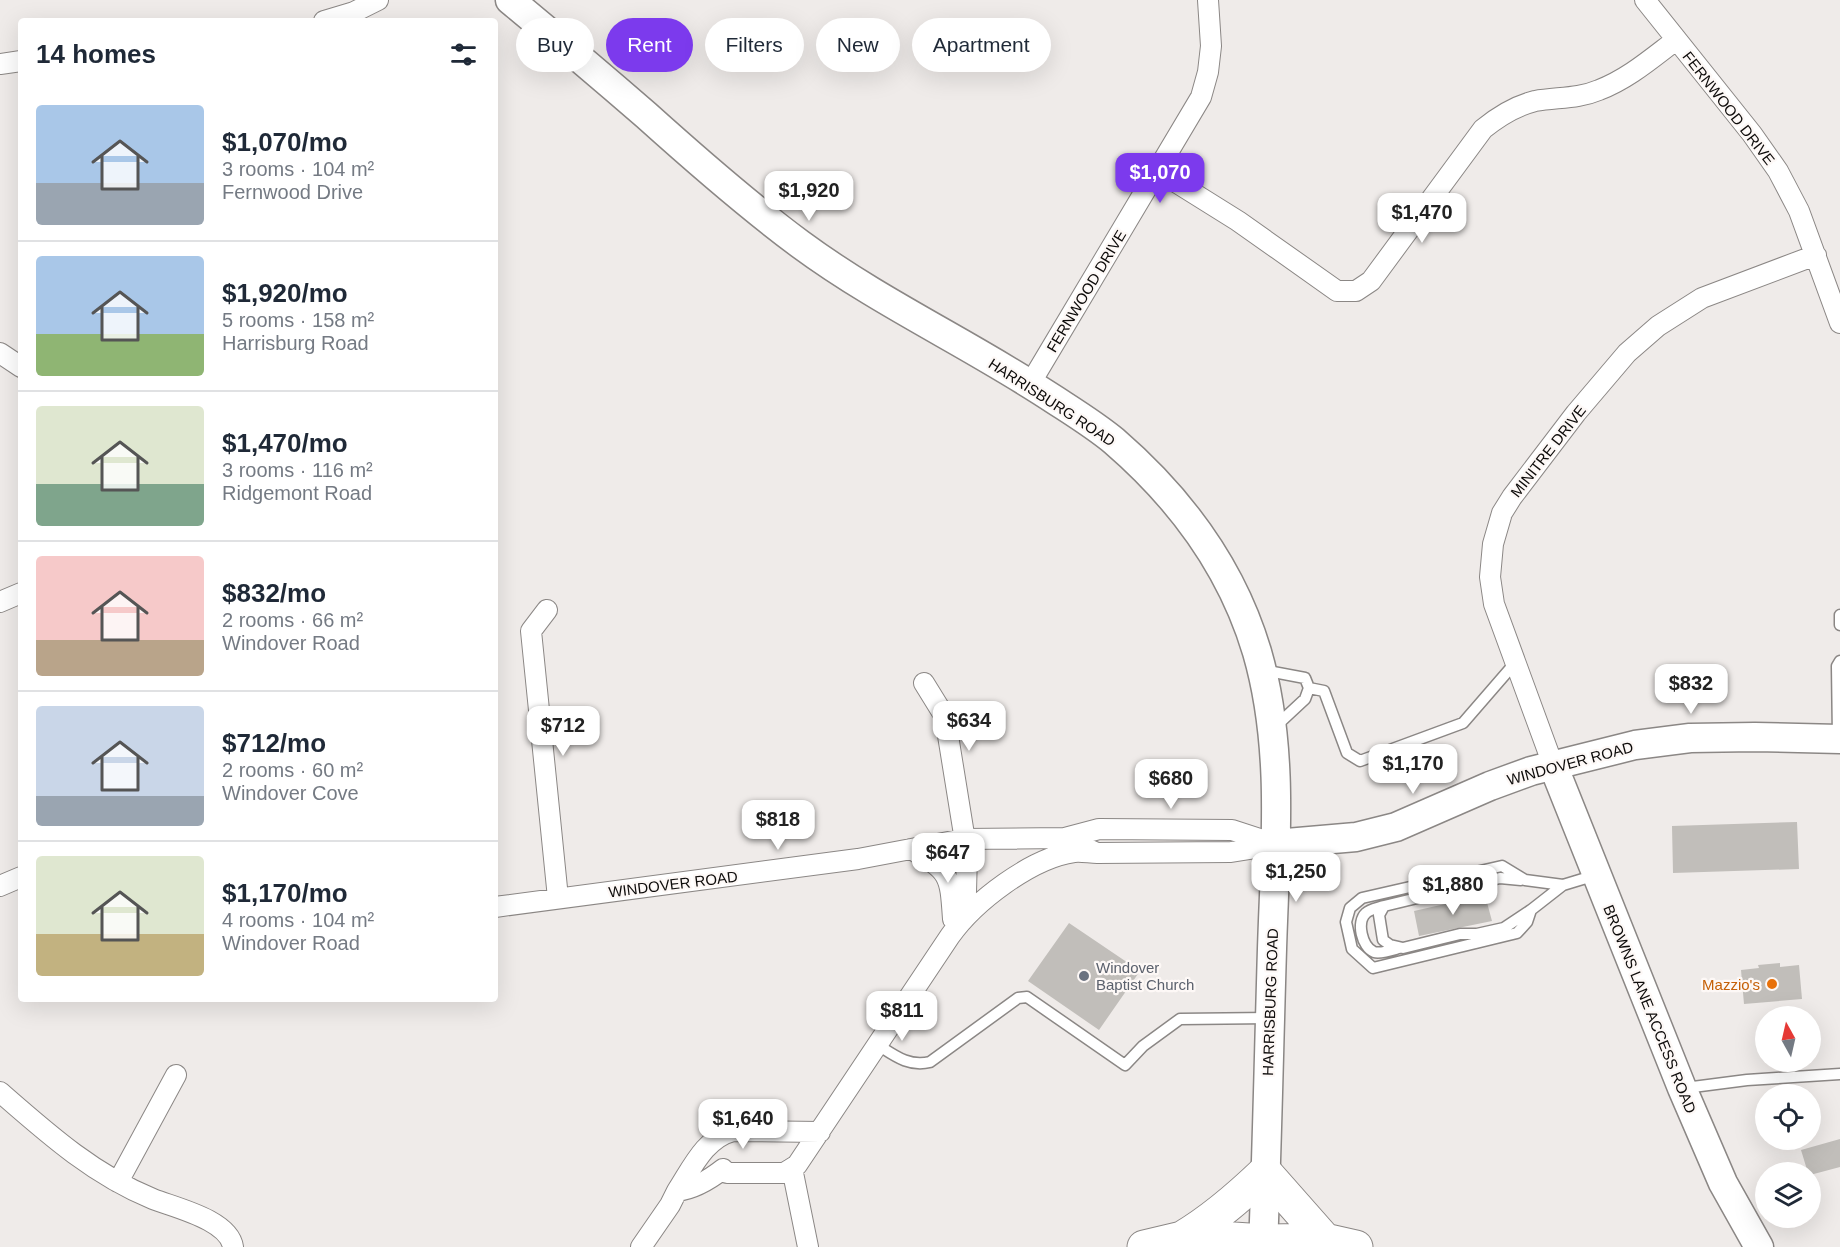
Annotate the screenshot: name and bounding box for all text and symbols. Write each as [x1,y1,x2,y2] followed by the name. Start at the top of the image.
[516,18,594,72] chip: Buy
[606,18,693,72] chip: Rent
[705,18,804,72] chip: Filters
[816,18,900,72] chip: New
[912,18,1051,72] chip: Apartment
[447,38,480,71] icon: filters
[36,39,156,69] text: 14 homes
[1679,48,1779,168] street label: FERNWOOD DRIVE
[222,127,348,157] text: $1,070/mo
[84,129,156,201] icon: home
[1111,153,1209,204] pin: $1,070
[222,158,374,180] text: 3 rooms · 104 m²
[1129,161,1191,183] text: $1,070
[760,171,858,222] pin: $1,920
[778,179,840,201] text: $1,920
[222,181,363,203] text: Fernwood Drive
[1373,193,1471,244] pin: $1,470
[1391,201,1453,223] text: $1,470
[1043,227,1129,355] street label: FERNWOOD DRIVE
[222,278,348,308] text: $1,920/mo
[84,280,156,352] icon: home
[222,309,374,331] text: 5 rooms · 158 m²
[222,332,369,354] text: Harrisburg Road
[986,355,1119,449] street label: HARRISBURG ROAD
[1507,402,1589,500] street label: MINITRE DRIVE
[222,428,348,458] text: $1,470/mo
[84,430,156,502] icon: home
[222,459,373,481] text: 3 rooms · 116 m²
[222,482,372,504] text: Ridgemont Road
[222,578,326,608] text: $832/mo
[84,580,156,652] icon: home
[222,609,363,631] text: 2 rooms · 66 m²
[222,632,360,654] text: Windover Road
[1655,664,1727,715] pin: $832
[1669,672,1713,694] text: $832
[933,701,1005,752] pin: $634
[527,706,599,757] pin: $712
[947,709,991,731] text: $634
[541,714,585,736] text: $712
[222,728,326,758] text: $712/mo
[84,730,156,802] icon: home
[1505,738,1635,788] street label: WINDOVER ROAD
[1364,744,1462,795] pin: $1,170
[1382,752,1444,774] text: $1,170
[222,759,363,781] text: 2 rooms · 60 m²
[1135,759,1207,810] pin: $680
[1149,767,1193,789] text: $680
[222,782,359,804] text: Windover Cove
[742,800,814,851] pin: $818
[756,808,800,830] text: $818
[912,833,984,884] pin: $647
[926,841,970,863] text: $647
[1247,852,1345,903] pin: $1,250
[1265,860,1327,882] text: $1,250
[1404,865,1502,916] pin: $1,880
[607,868,739,900] street label: WINDOVER ROAD
[1422,873,1484,895] text: $1,880
[222,878,348,908] text: $1,170/mo
[84,880,156,952] icon: home
[1600,902,1700,1116] street label: BROWNS LANE ACCESS ROAD
[222,909,374,931] text: 4 rooms · 104 m²
[1259,928,1281,1076] street label: HARRISBURG ROAD
[222,932,360,954] text: Windover Road
[1096,959,1194,993] place label: Windover Baptist Church
[1077,969,1091,983] marker: Windover Baptist Church
[1702,976,1760,993] place label: Mazzio's
[1765,977,1779,991] marker: Mazzio's
[866,991,938,1042] pin: $811
[880,999,924,1021] text: $811
[1755,1006,1821,1072] north arrow
[1755,1006,1821,1228] map controls
[1755,1084,1821,1150] button: locate
[694,1099,792,1150] pin: $1,640
[712,1107,774,1129] text: $1,640
[1755,1162,1821,1228] button: layers

